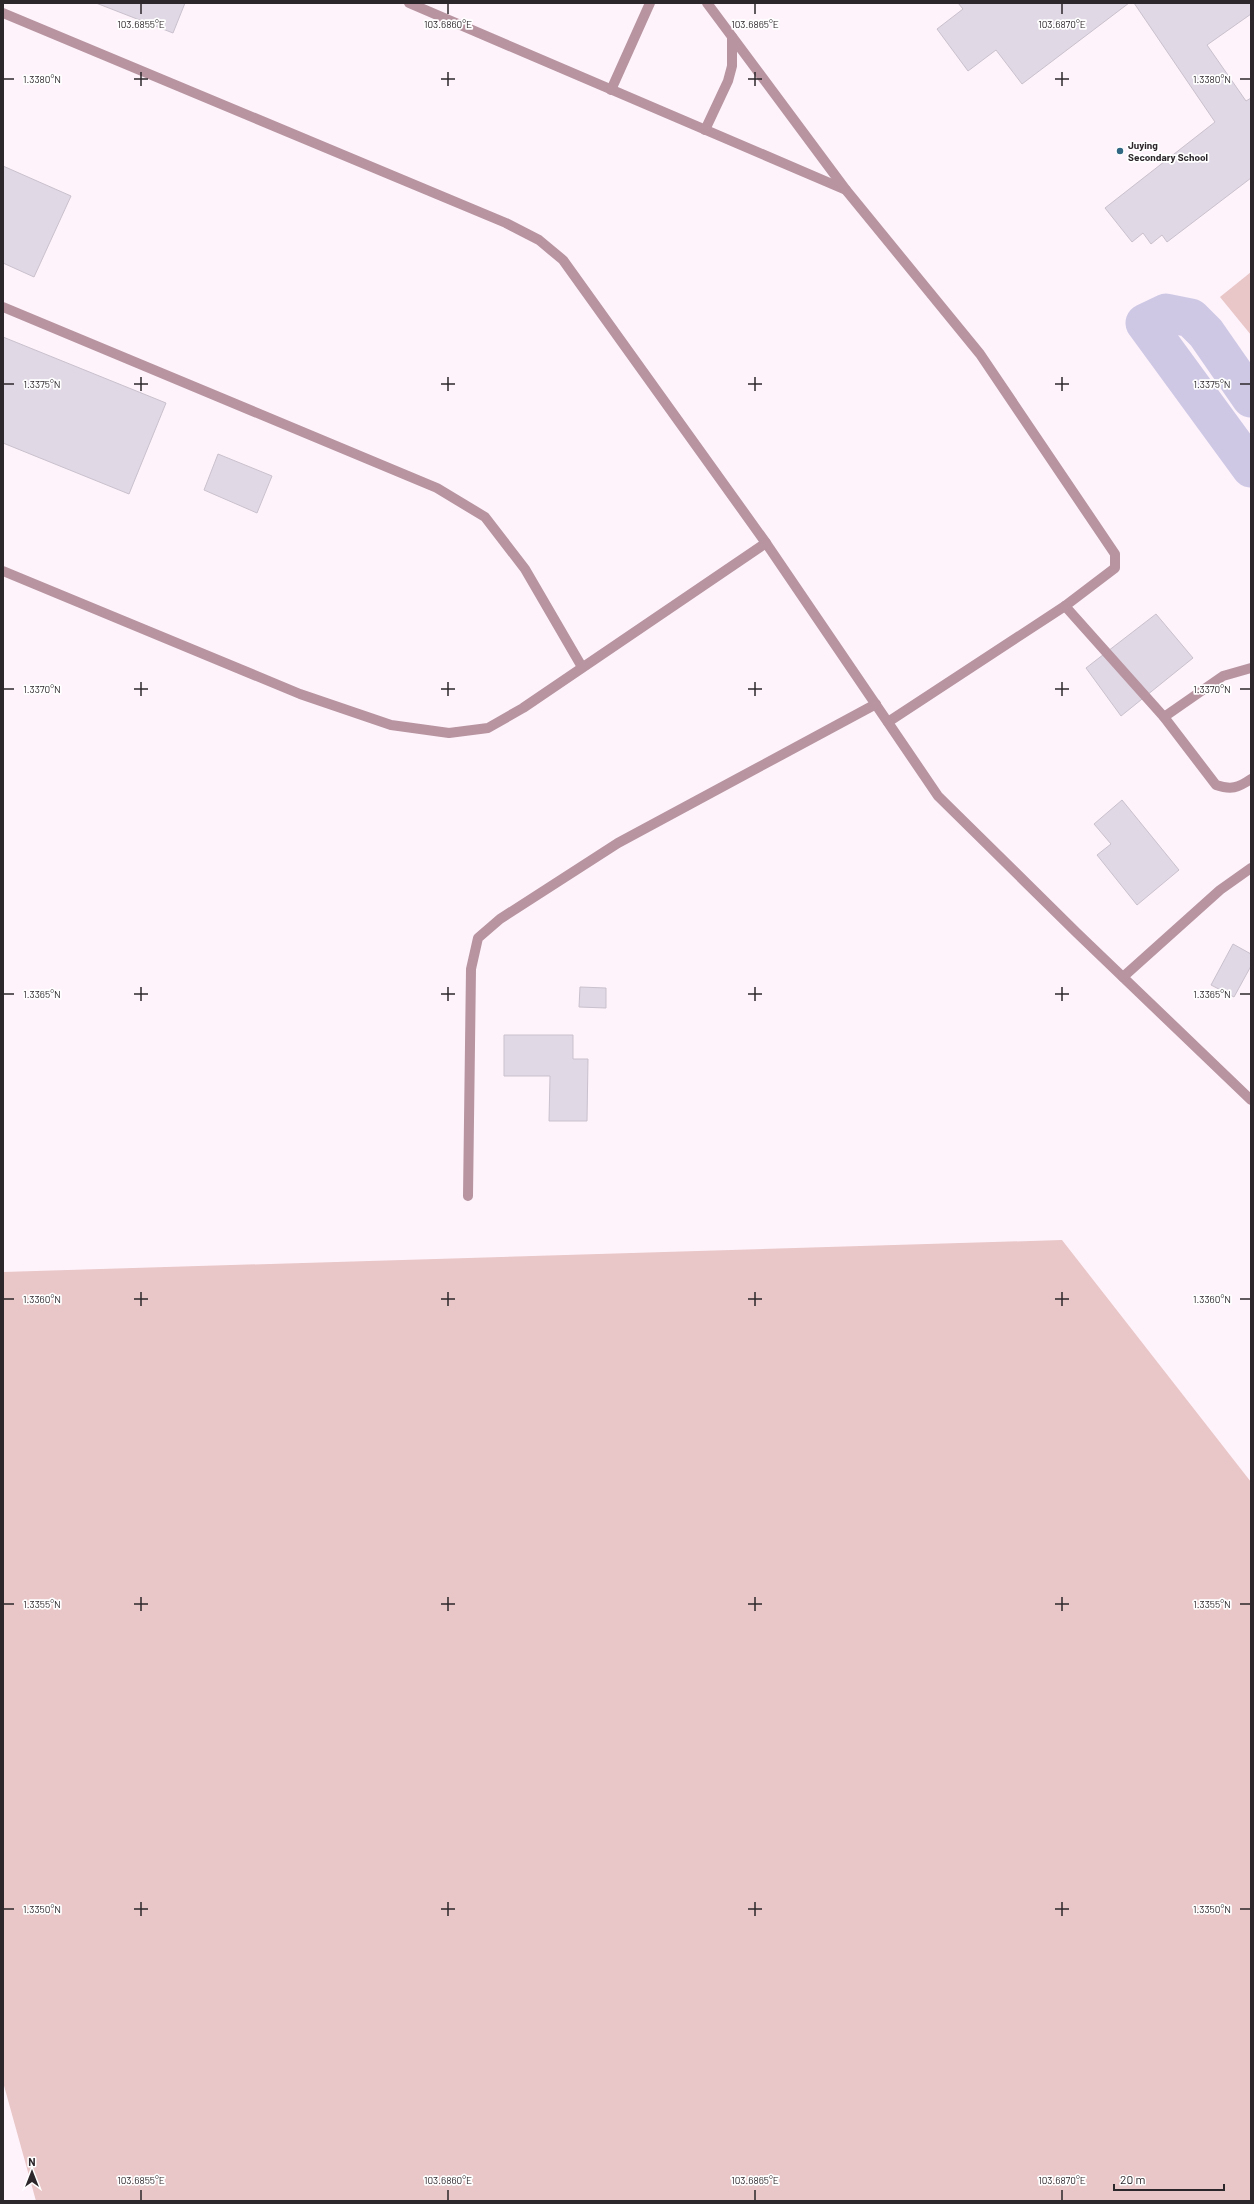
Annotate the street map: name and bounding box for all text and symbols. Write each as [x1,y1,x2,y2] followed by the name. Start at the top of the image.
[117,18,165,30] text: 103.6855°E
[424,18,472,30] text: 103.6860°E
[731,18,779,30] text: 103.6865°E
[1038,18,1086,30] text: 103.6870°E
[23,73,61,85] text: 1.3380°N
[1193,73,1231,85] text: 1.3380°N
[1128,139,1208,163] place label: Juying Secondary School
[1115,146,1125,156] marker: Juying Secondary School
[23,378,61,390] text: 1.3375°N
[1193,378,1231,390] text: 1.3375°N
[23,683,61,695] text: 1.3370°N
[1193,683,1231,695] text: 1.3370°N
[23,988,61,1000] text: 1.3365°N
[1193,988,1231,1000] text: 1.3365°N
[23,1293,61,1305] text: 1.3360°N
[1193,1293,1231,1305] text: 1.3360°N
[23,1598,61,1610] text: 1.3355°N
[1193,1598,1231,1610] text: 1.3355°N
[23,1903,61,1915] text: 1.3350°N
[1193,1903,1231,1915] text: 1.3350°N
[12,2152,52,2192] north arrow
[28,2155,36,2168] text: N
[1114,2166,1224,2192] scale bar
[1120,2172,1146,2186] text: 20 m
[117,2174,165,2186] text: 103.6855°E
[424,2174,472,2186] text: 103.6860°E
[731,2174,779,2186] text: 103.6865°E
[1038,2174,1086,2186] text: 103.6870°E

